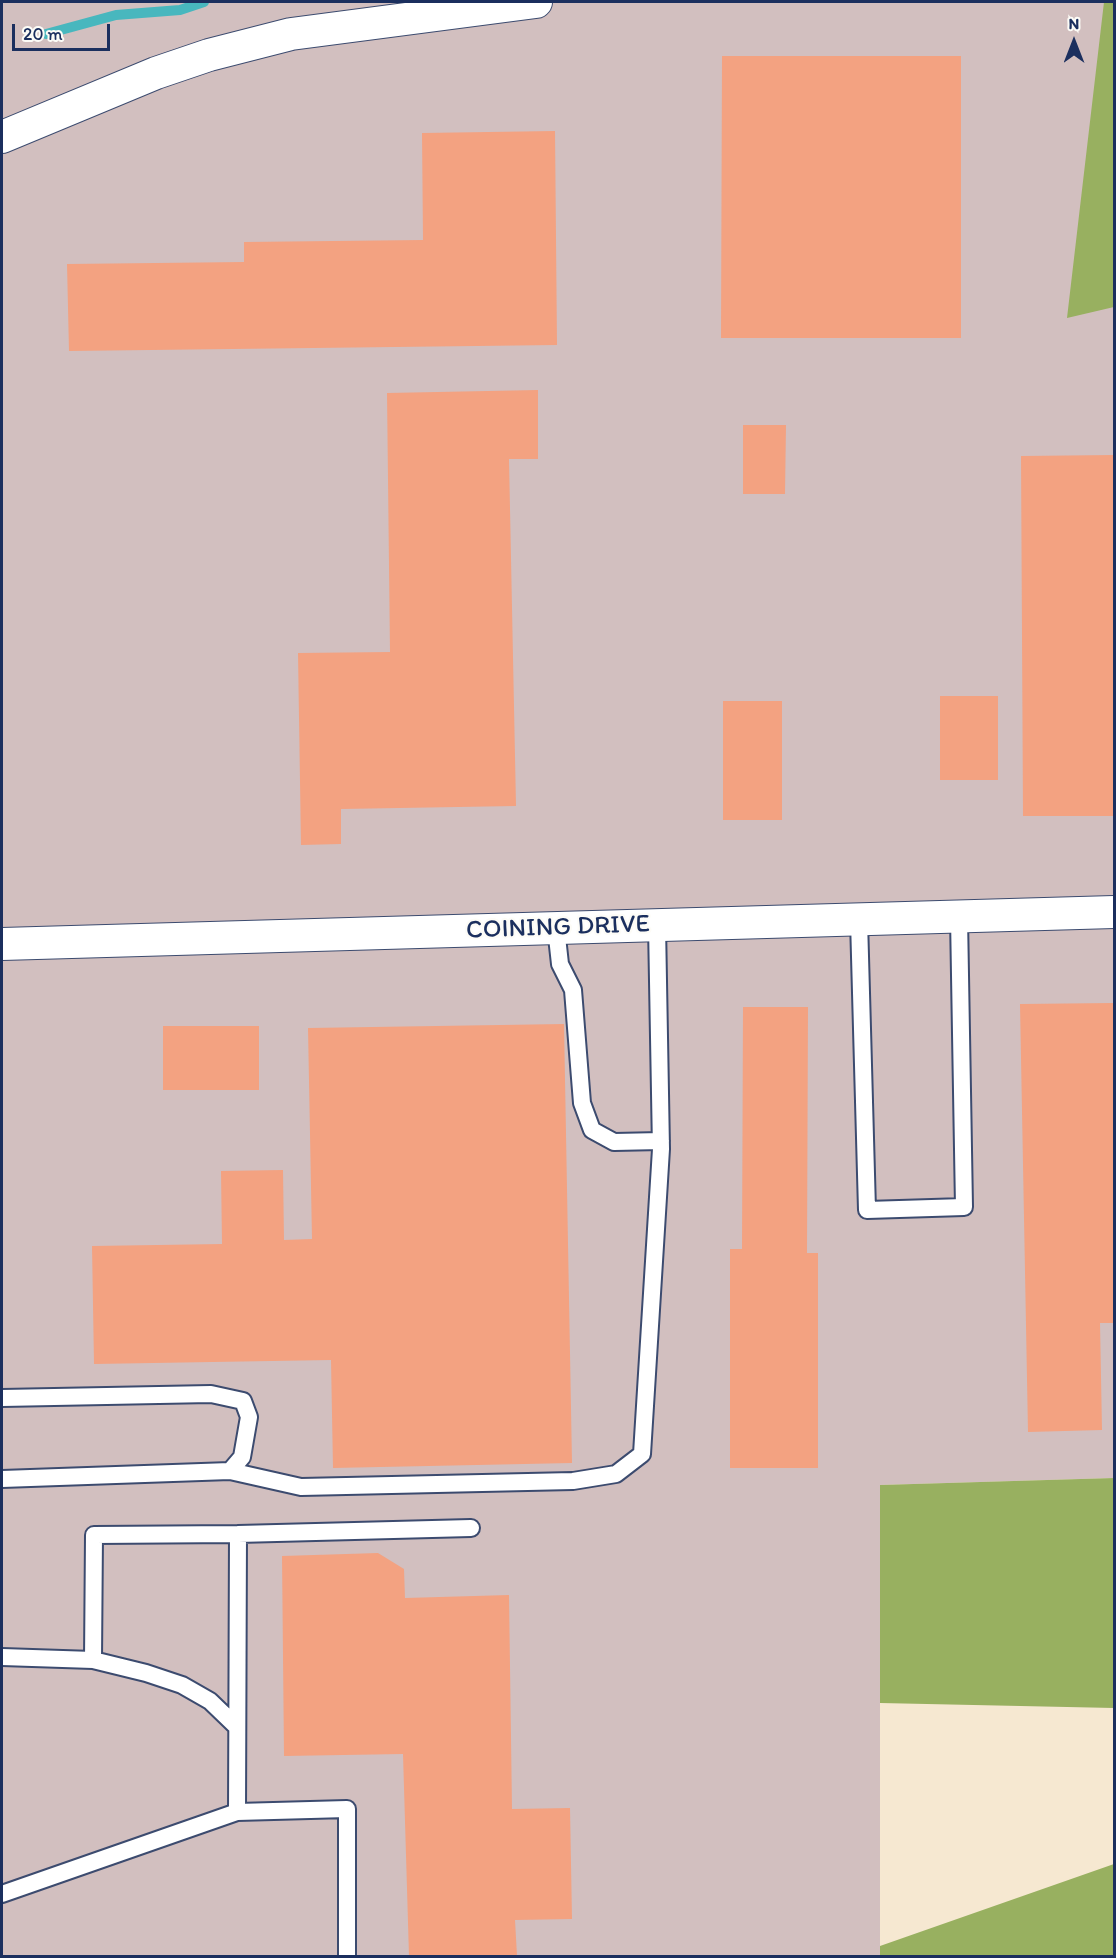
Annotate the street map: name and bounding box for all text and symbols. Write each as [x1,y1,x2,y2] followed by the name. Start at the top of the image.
[15,12,112,50] scale bar
[1044,12,1104,72] north arrow
[1069,14,1079,33] text: N
[23,23,63,45] text: 20 m
[466,909,650,947] street label: COINING DRIVE

